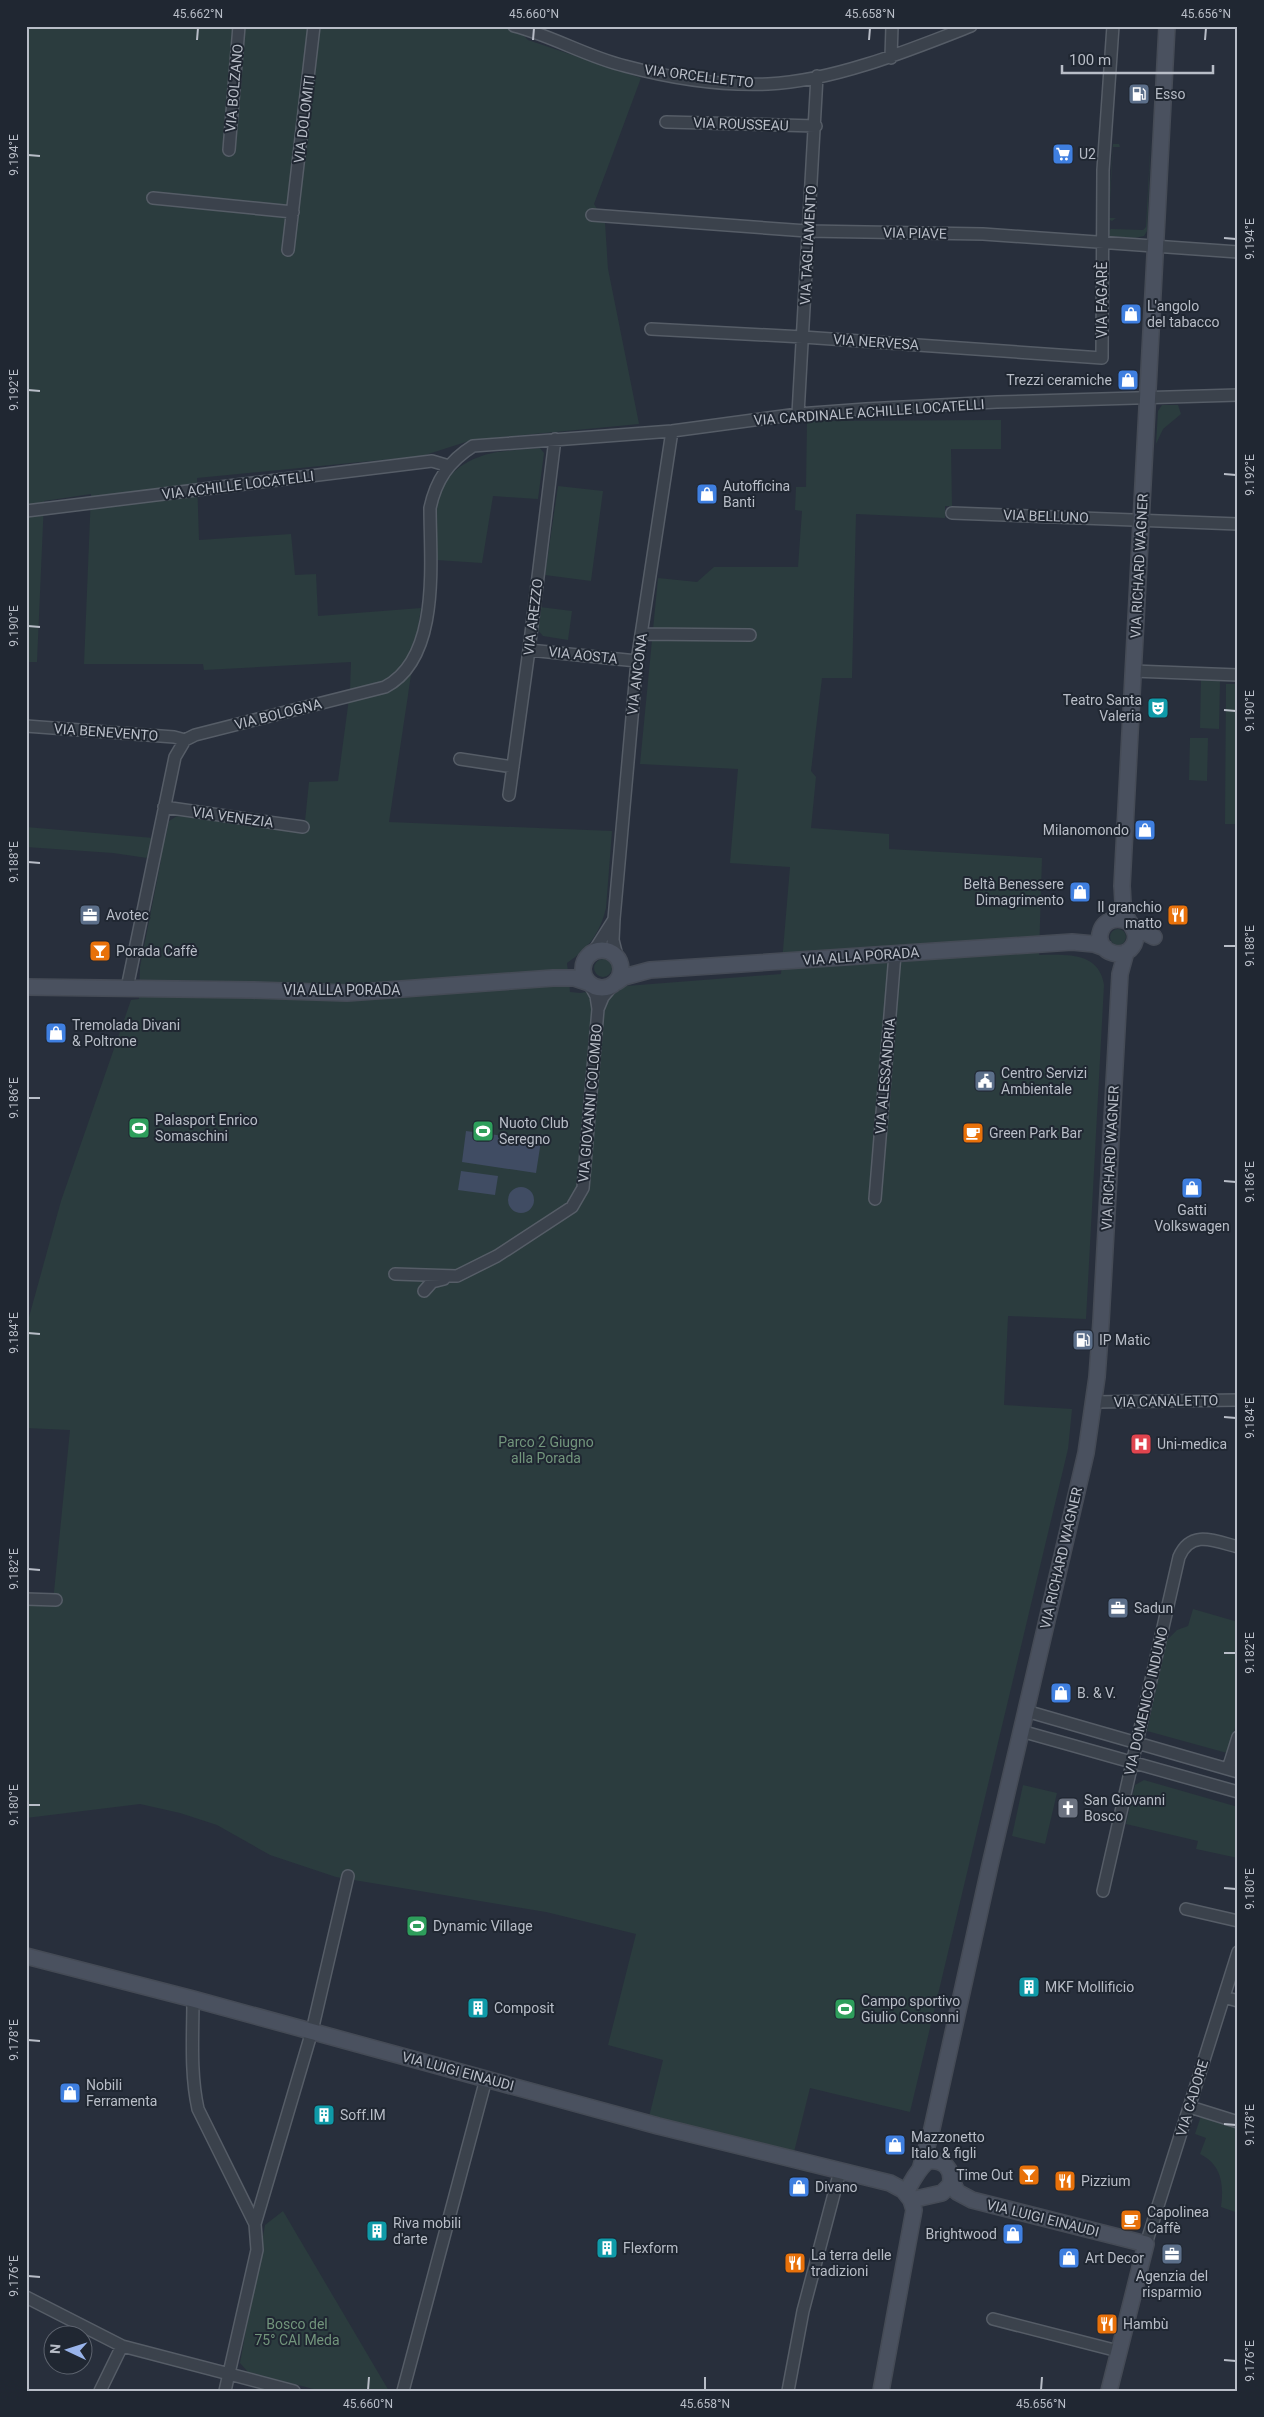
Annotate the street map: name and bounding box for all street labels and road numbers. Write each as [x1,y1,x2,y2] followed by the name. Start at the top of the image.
[222,43,246,133] street label: VIA BOLZANO
[643,61,755,91] street label: VIA ORCELLETTO
[291,74,317,164] street label: VIA DOLOMITI
[693,114,789,134] street label: VIA ROUSSEAU
[797,185,819,305] street label: VIA TAGLIAMENTO
[883,224,947,242] street label: VIA PIAVE
[1093,262,1110,338] street label: VIA FAGARÈ
[832,331,920,353] street label: VIA NERVESA
[753,396,985,428] street label: VIA CARDINALE ACHILLE LOCATELLI
[161,468,315,502] street label: VIA ACHILLE LOCATELLI
[1127,493,1151,639] street label: VIA RICHARD WAGNER
[1003,507,1089,525] street label: VIA BELLUNO
[520,578,546,656] street label: VIA AREZZO
[624,632,650,716] street label: VIA ANCONA
[548,643,618,667] street label: VIA AOSTA
[233,695,323,733] street label: VIA BOLOGNA
[53,720,159,744] street label: VIA BENEVENTO
[191,803,275,831] street label: VIA VENEZIA
[802,944,920,968] street label: VIA ALLA PORADA
[284,982,400,998] street label: VIA ALLA PORADA
[872,1017,898,1135] street label: VIA ALESSANDRIA
[575,1023,605,1183] street label: VIA GIOVANNI COLOMBO
[1098,1085,1122,1231] street label: VIA RICHARD WAGNER
[1113,1392,1219,1410] street label: VIA CANALETTO
[1037,1485,1085,1630] street label: VIA RICHARD WAGNER
[1121,1625,1171,1777] street label: VIA DOMENICO INDUNO
[400,2048,516,2094] street label: VIA LUIGI EINAUDI
[1173,2058,1211,2138] street label: VIA CADORE
[985,2196,1101,2240] street label: VIA LUIGI EINAUDI

